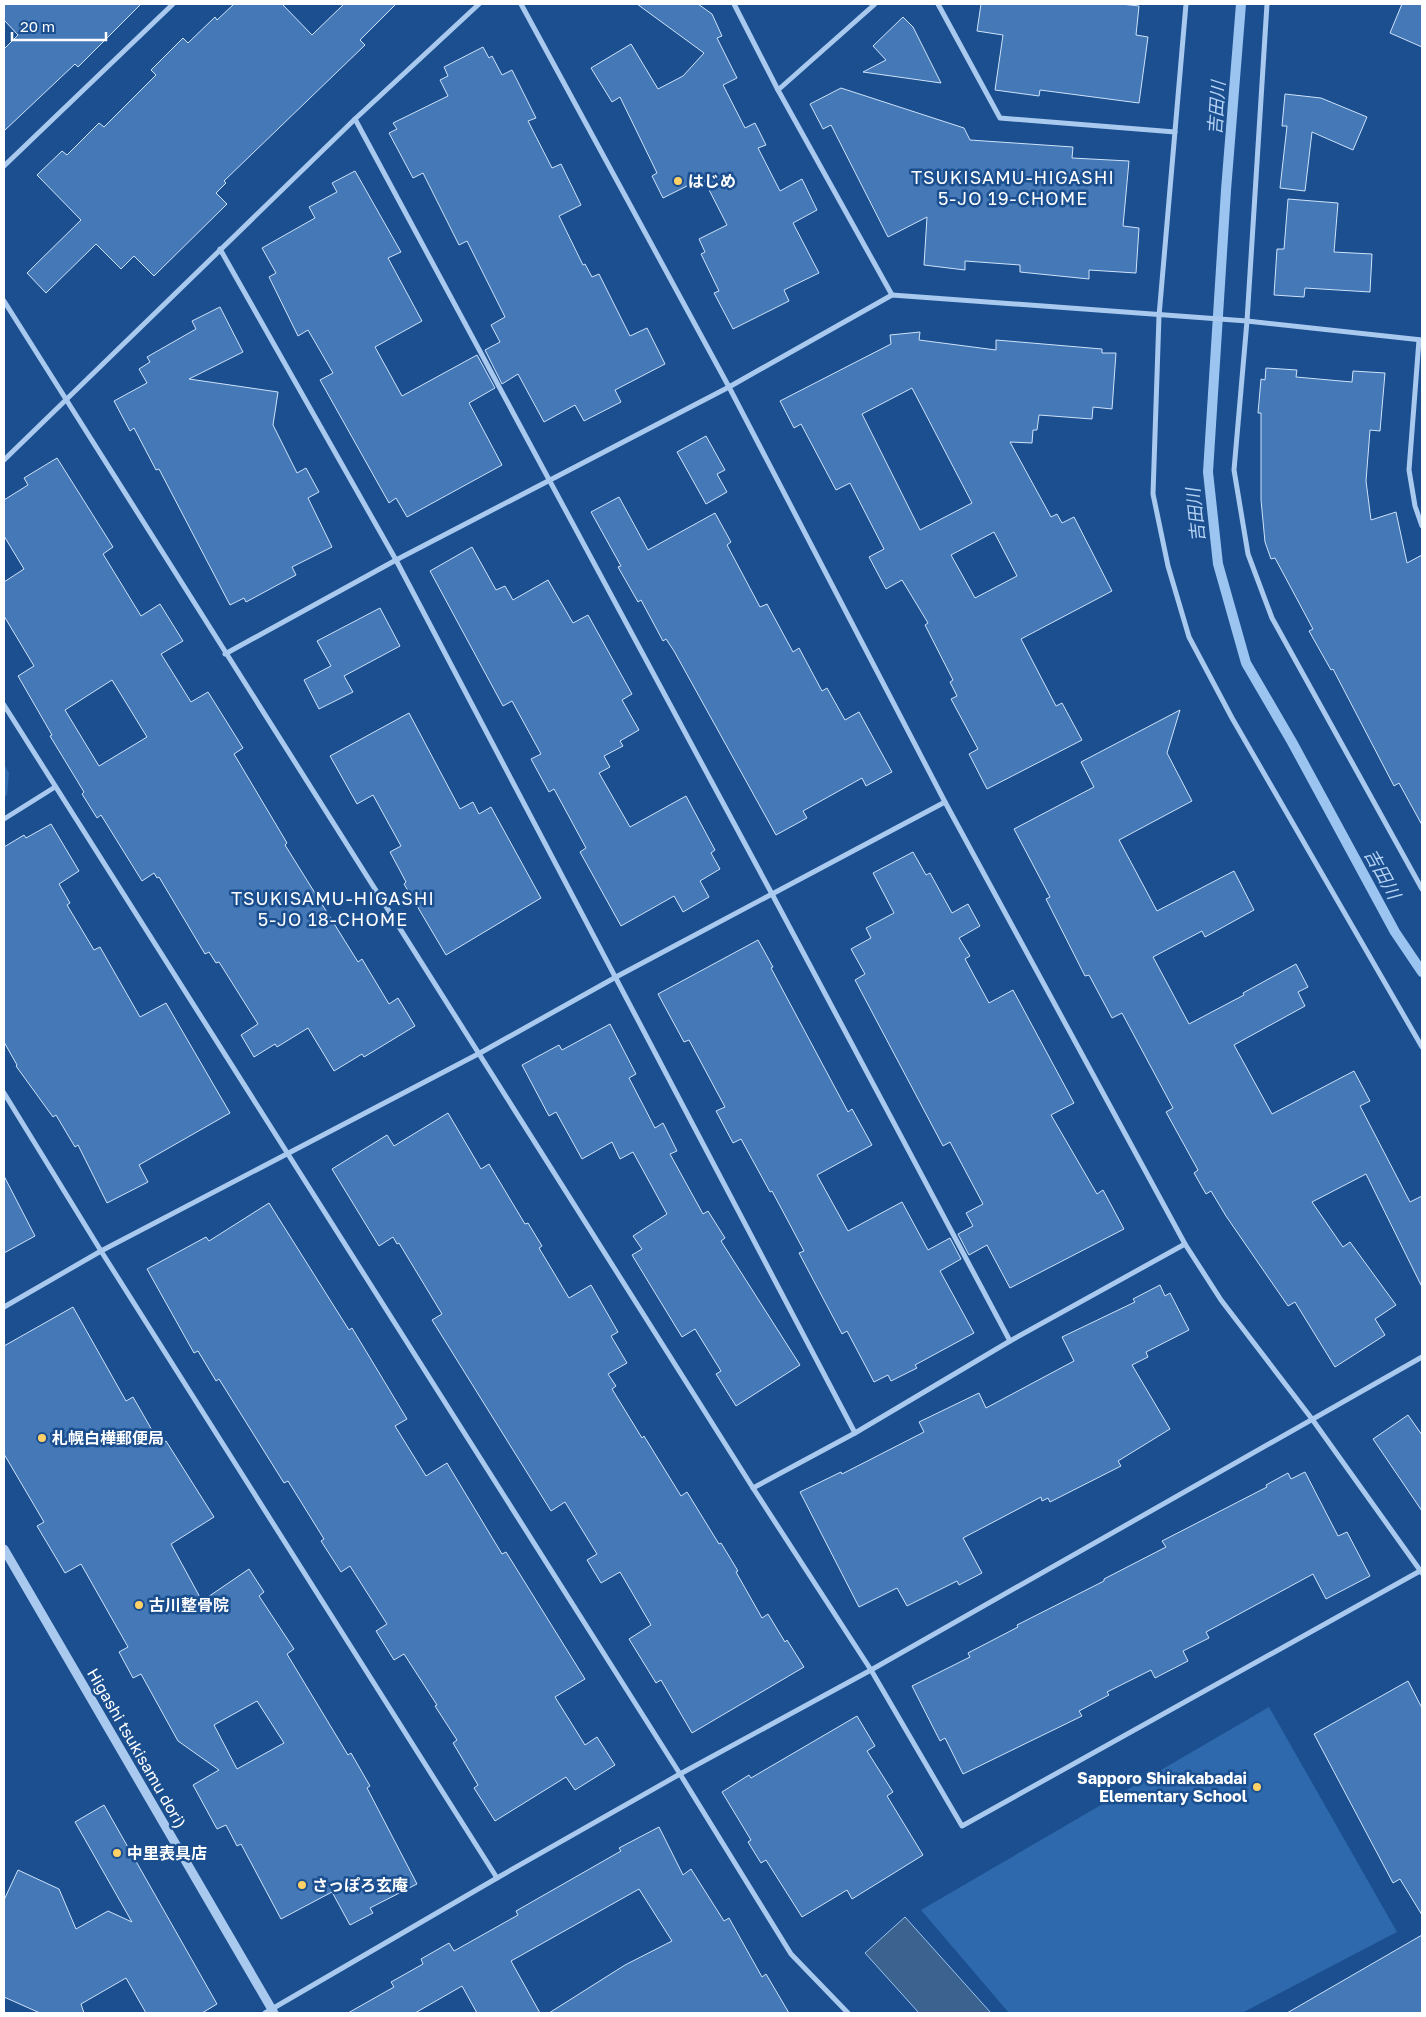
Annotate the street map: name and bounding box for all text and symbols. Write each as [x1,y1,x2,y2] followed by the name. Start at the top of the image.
[12,10,106,42] scale bar
[20,17,55,35] text: 20 m
[1203,78,1229,136] water label: 吉田川
[911,166,1115,209] district label: TSUKISAMU-HIGASHI 5-JO 19-CHOME
[688,171,736,191] place label: はじめ
[672,175,684,187] marker: はじめ
[1181,485,1209,543] water label: 吉田川
[1360,845,1407,904] water label: 吉田川
[231,887,435,930] district label: TSUKISAMU-HIGASHI 5-JO 18-CHOME
[52,1428,164,1448] place label: 札幌白樺郵便局
[36,1432,48,1444] marker: 札幌白樺郵便局
[149,1595,229,1615] place label: 古川整骨院
[133,1599,145,1611] marker: 古川整骨院
[83,1665,191,1831] street label: Higashi tsukisamu dori)
[1077,1768,1248,1806] place label: Sapporo Shirakabadai Elementary School
[1251,1781,1263,1793] marker: Sapporo Shirakabadai Elementary School
[127,1843,207,1863] place label: 中里表具店
[111,1847,123,1859] marker: 中里表具店
[312,1875,408,1895] place label: さっぽろ玄庵
[296,1879,308,1891] marker: さっぽろ玄庵

